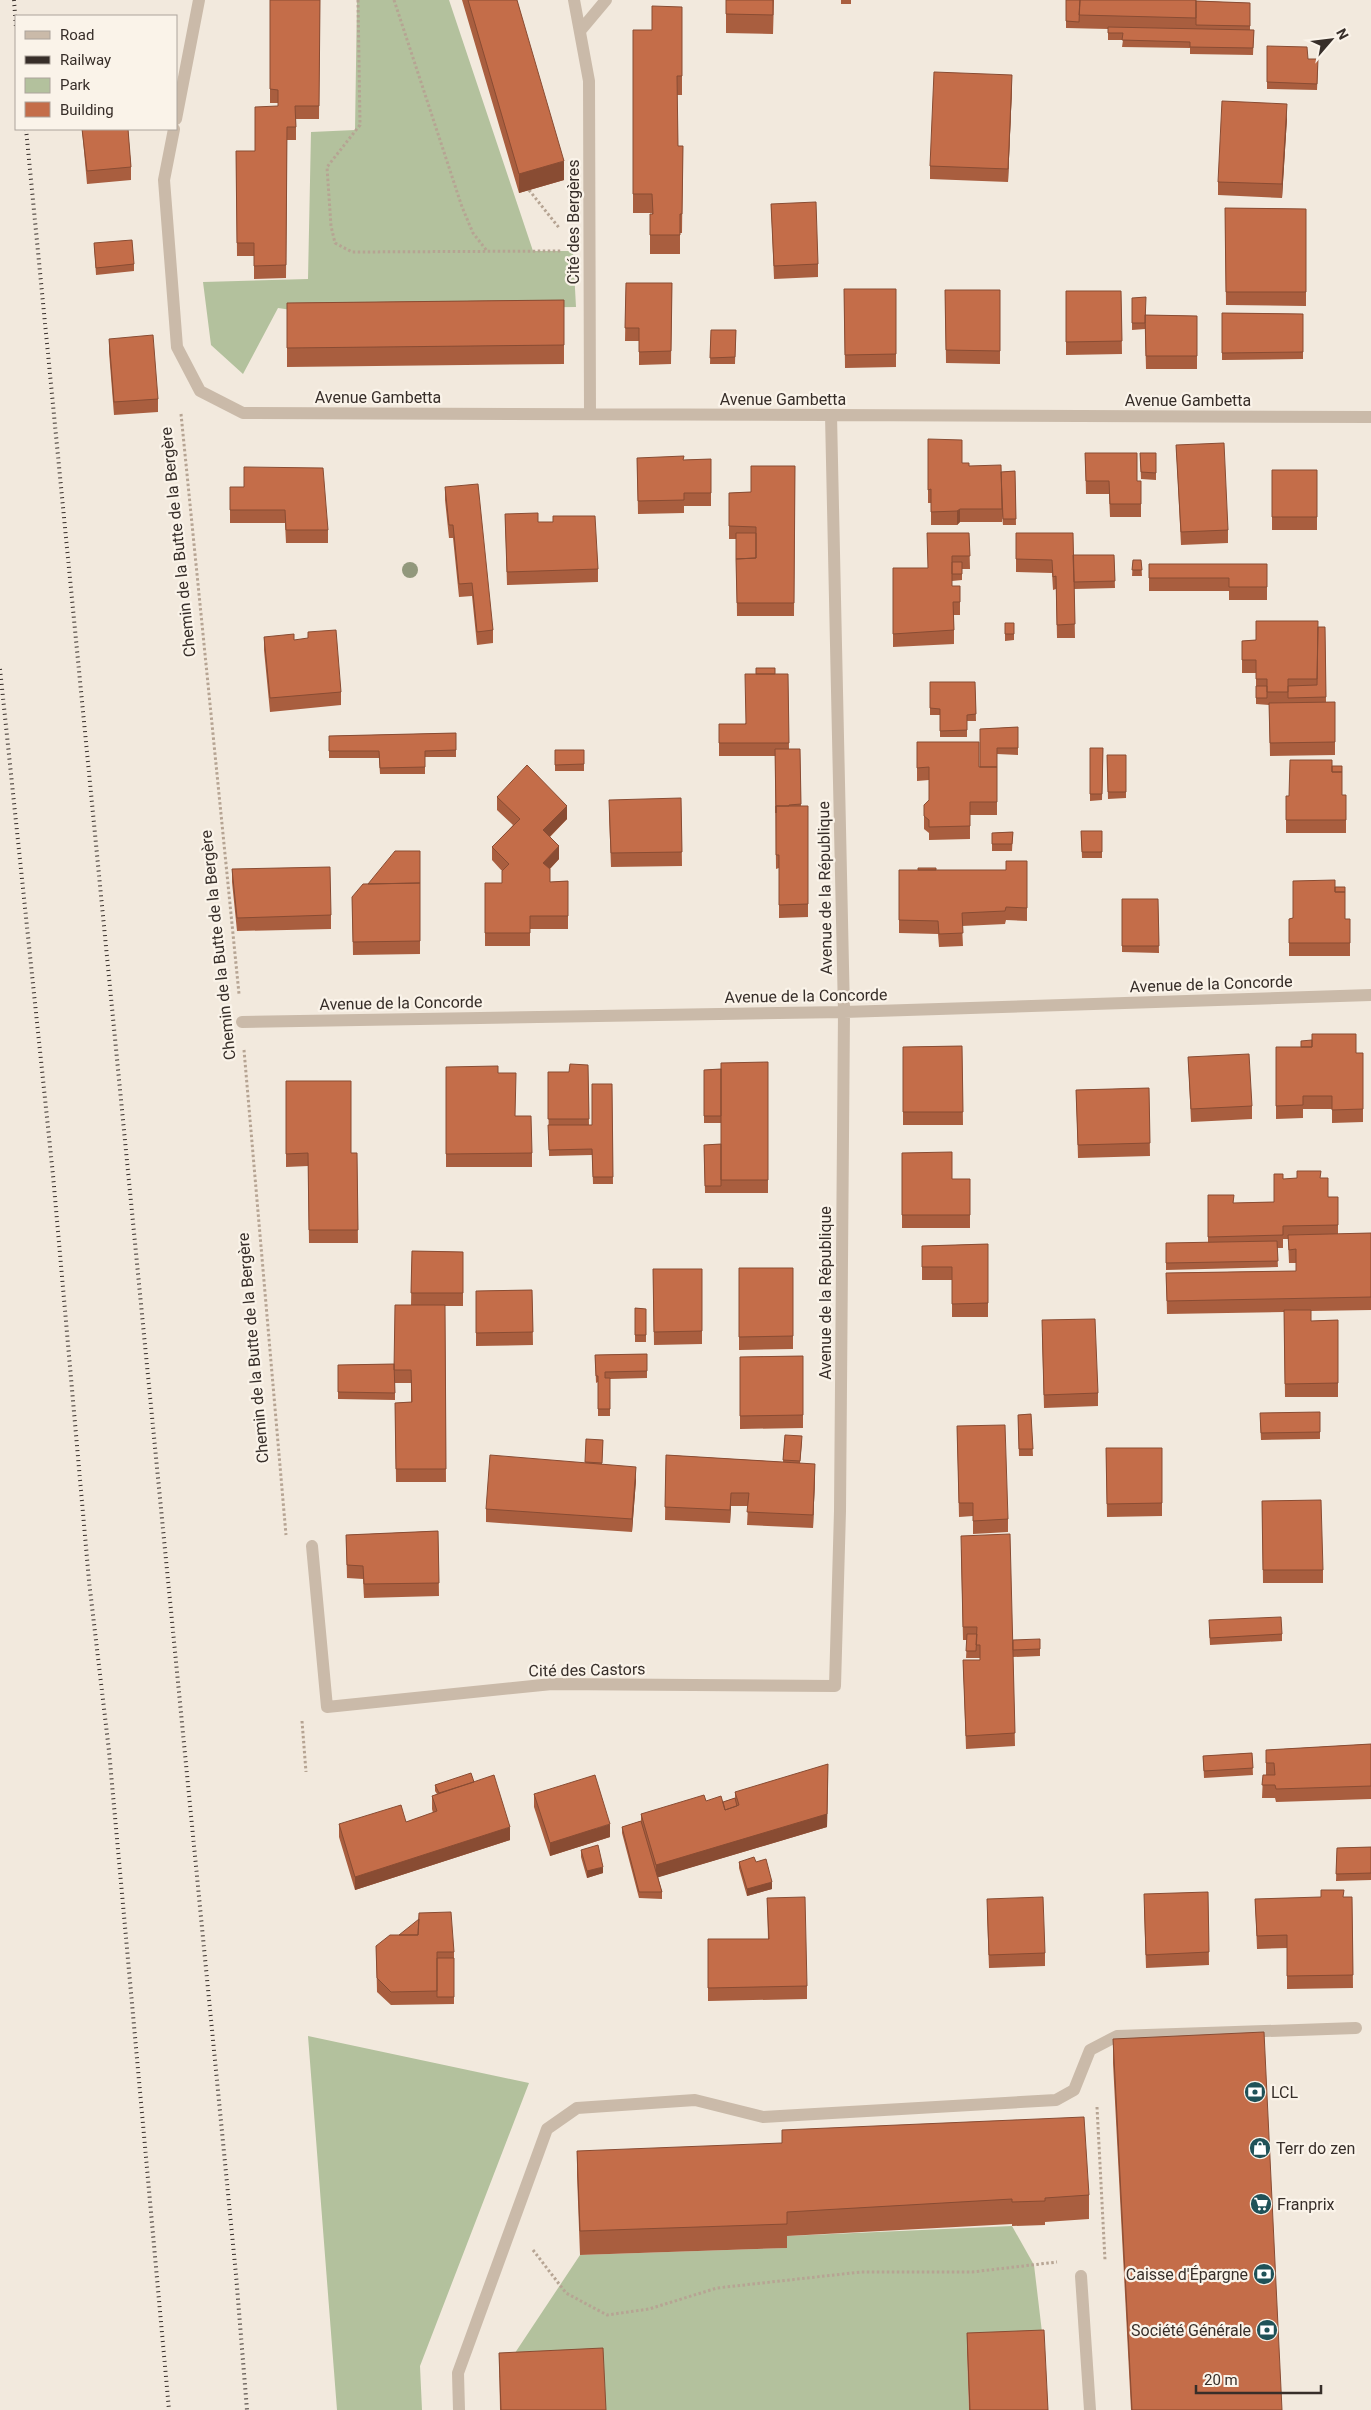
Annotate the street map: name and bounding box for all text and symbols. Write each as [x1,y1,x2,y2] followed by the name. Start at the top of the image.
[15,15,178,130] legend
[1306,15,1356,65] north arrow
[60,26,94,44] text: Road
[1333,26,1352,42] text: N
[60,51,111,69] text: Railway
[60,76,91,94] text: Park
[60,101,114,119] text: Building
[564,160,583,284] street label: Cité des Bergères
[315,388,441,407] street label: Avenue Gambetta
[720,390,846,409] street label: Avenue Gambetta
[1125,391,1251,410] street label: Avenue Gambetta
[156,426,200,658] street label: Chemin de la Butte de la Bergère
[814,801,836,975] street label: Avenue de la République
[196,829,240,1061] street label: Chemin de la Butte de la Bergère
[1129,972,1293,996] street label: Avenue de la Concorde
[724,985,888,1007] street label: Avenue de la Concorde
[319,992,483,1014] street label: Avenue de la Concorde
[816,1206,835,1380] street label: Avenue de la République
[233,1232,273,1464] street label: Chemin de la Butte de la Bergère
[528,1659,646,1681] street label: Cité des Castors
[1243,2080,1267,2104] bank icon: LCL
[1271,2083,1299,2102] place label: LCL
[1248,2136,1272,2160] shop icon: Terr do zen
[1276,2139,1355,2158] place label: Terr do zen
[1249,2192,1273,2216] supermarket icon: Franprix
[1277,2195,1335,2214] place label: Franprix
[1252,2262,1276,2286] bank icon: Caisse d'Épargne
[1126,2265,1248,2284] place label: Caisse d'Épargne
[1255,2318,1279,2342] bank icon: Société Générale
[1131,2321,1251,2340] place label: Société Générale
[1196,2362,1321,2394] scale bar
[1204,2371,1238,2389] text: 20 m

